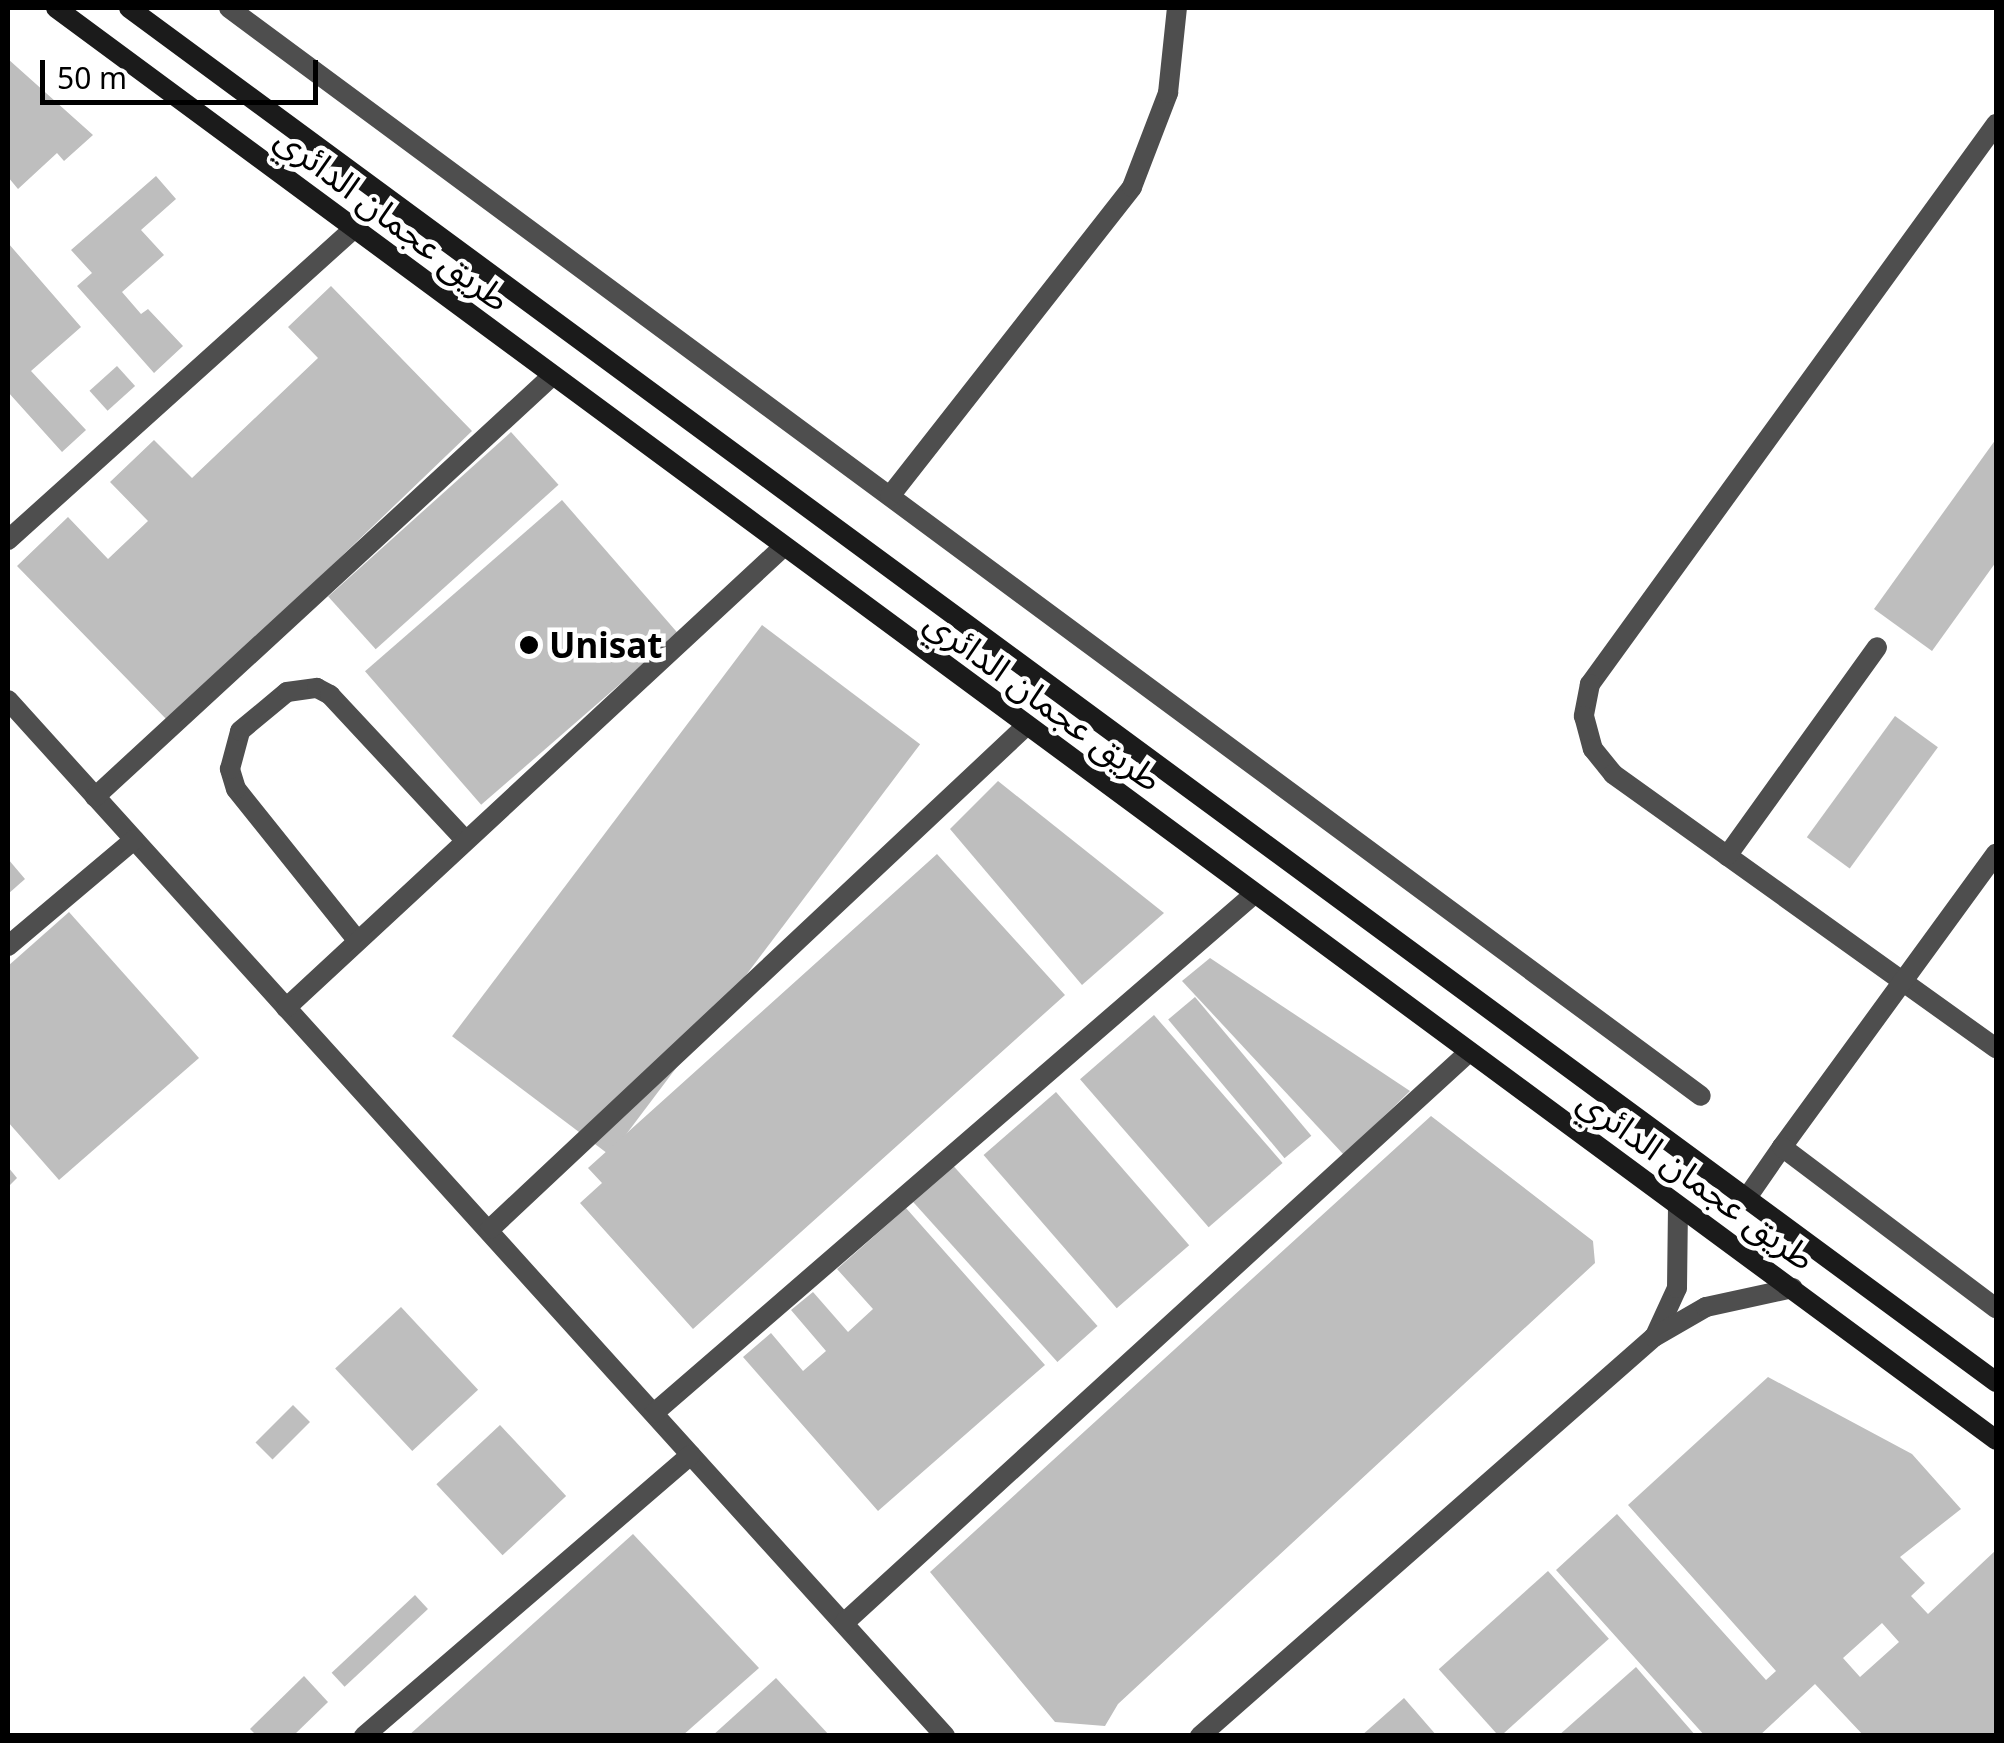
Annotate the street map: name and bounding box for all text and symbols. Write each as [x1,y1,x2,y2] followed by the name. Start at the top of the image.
[45,40,322,102] scale bar
[57,57,127,98] text: 50 m
[268,116,518,320] street label: طريق عجمان الدائري
[918,600,1170,800] street label: طريق عجمان الدائري
[549,624,662,666] place label: Unisat
[518,634,540,656] marker: Unisat
[1571,1079,1823,1279] street label: طريق عجمان الدائري

